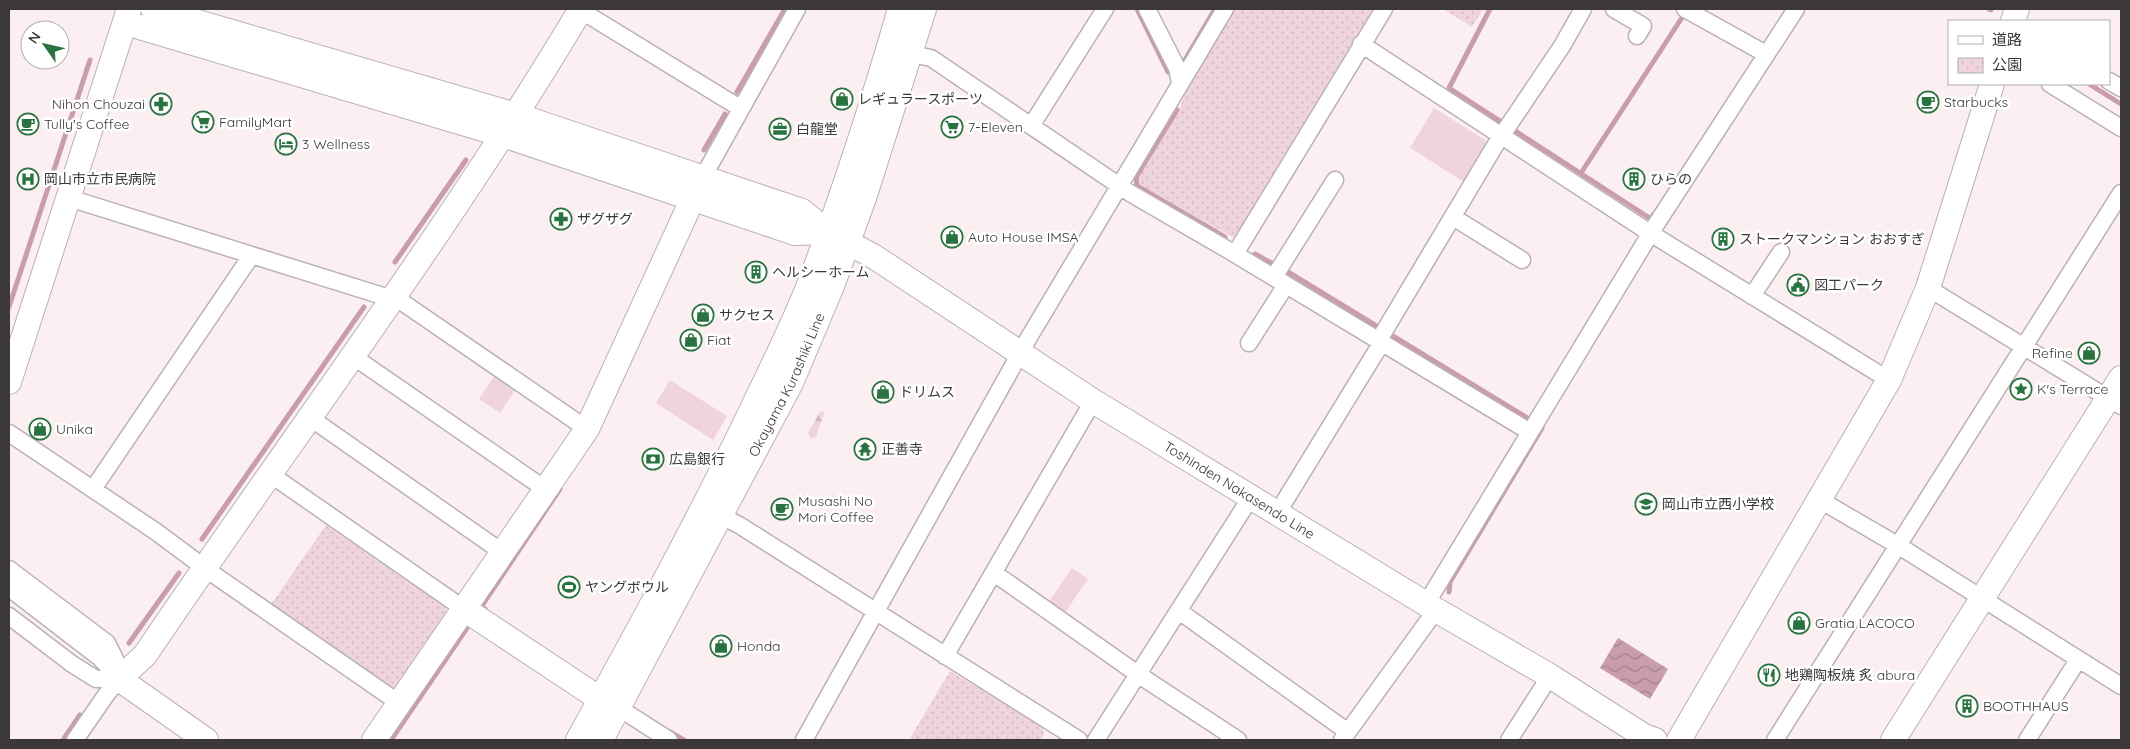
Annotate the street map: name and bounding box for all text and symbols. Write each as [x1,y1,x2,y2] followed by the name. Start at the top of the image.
[20,20,70,70] north arrow
[1948,20,2110,85] legend
[24,28,45,47] text: N
[1992,30,2022,49] text: 道路
[1992,55,2022,74] text: 公園
[830,87,854,111] shop icon: レギュラースポーツ
[858,90,983,108] place label: レギュラースポーツ
[1916,90,1940,114] cafe icon: Starbucks
[149,92,173,116] pharmacy icon: Nihon Chouzai
[1944,93,2008,111] place label: Starbucks
[52,95,145,113] place label: Nihon Chouzai
[191,110,215,134] supermarket icon: FamilyMart
[16,112,40,136] cafe icon: Tully's Coffee
[219,113,292,131] place label: FamilyMart
[44,115,130,133] place label: Tully's Coffee
[940,115,964,139] supermarket icon: 7-Eleven
[768,117,792,141] office icon: 白龍堂
[968,118,1023,136] place label: 7-Eleven
[796,120,838,138] place label: 白龍堂
[274,132,298,156] hotel icon: 3 Wellness
[302,135,370,153] place label: 3 Wellness
[16,167,40,191] hospital icon: 岡山市立市民病院
[1622,167,1646,191] building icon: ひらの
[44,170,156,188] place label: 岡山市立市民病院
[1650,170,1692,188] place label: ひらの
[549,207,573,231] pharmacy icon: ザグザグ
[577,210,633,228] place label: ザグザグ
[940,225,964,249] shop icon: Auto House IMSA
[1711,227,1735,251] building icon: ストークマンション おおすぎ
[968,228,1079,246] place label: Auto House IMSA
[1739,230,1925,248] place label: ストークマンション おおすぎ
[744,260,768,284] building icon: ヘルシーホーム
[772,263,870,281] place label: ヘルシーホーム
[1786,273,1810,297] public building icon: 図工パーク
[1814,276,1884,294] place label: 図工パーク
[691,303,715,327] shop icon: サクセス
[719,306,775,324] place label: サクセス
[744,310,829,460] street label: Okayama Kurashiki Line
[679,328,703,352] shop icon: Fiat
[707,331,731,349] place label: Fiat
[2077,341,2101,365] shop icon: Refine
[2032,344,2073,362] place label: Refine
[2009,377,2033,401] place icon: K's Terrace
[871,380,895,404] shop icon: ドリムス
[2037,380,2109,398] place label: K's Terrace
[899,383,955,401] place label: ドリムス
[28,417,52,441] shop icon: Unika
[56,420,93,438] place label: Unika
[853,437,877,461] temple icon: 正善寺
[1160,437,1318,543] street label: Toshinden Nakasendo Line
[881,440,923,458] place label: 正善寺
[641,447,665,471] bank icon: 広島銀行
[669,450,725,468] place label: 広島銀行
[798,492,874,526] place label: Musashi No Mori Coffee
[1634,492,1658,516] school or university icon: 岡山市立西小学校
[1662,495,1774,513] place label: 岡山市立西小学校
[770,497,794,521] cafe icon: Musashi No Mori Coffee
[557,575,581,599] sports icon: ヤングボウル
[585,578,669,596] place label: ヤングボウル
[1787,611,1811,635] shop icon: Gratia LACOCO
[1815,614,1915,632] place label: Gratia LACOCO
[709,634,733,658] shop icon: Honda
[737,637,781,655] place label: Honda
[1757,663,1781,687] restaurant icon: 地鶏陶板焼 炙 abura
[1785,666,1915,684] place label: 地鶏陶板焼 炙 abura
[1955,694,1979,718] building icon: BOOTHHAUS
[1983,697,2069,715] place label: BOOTHHAUS

